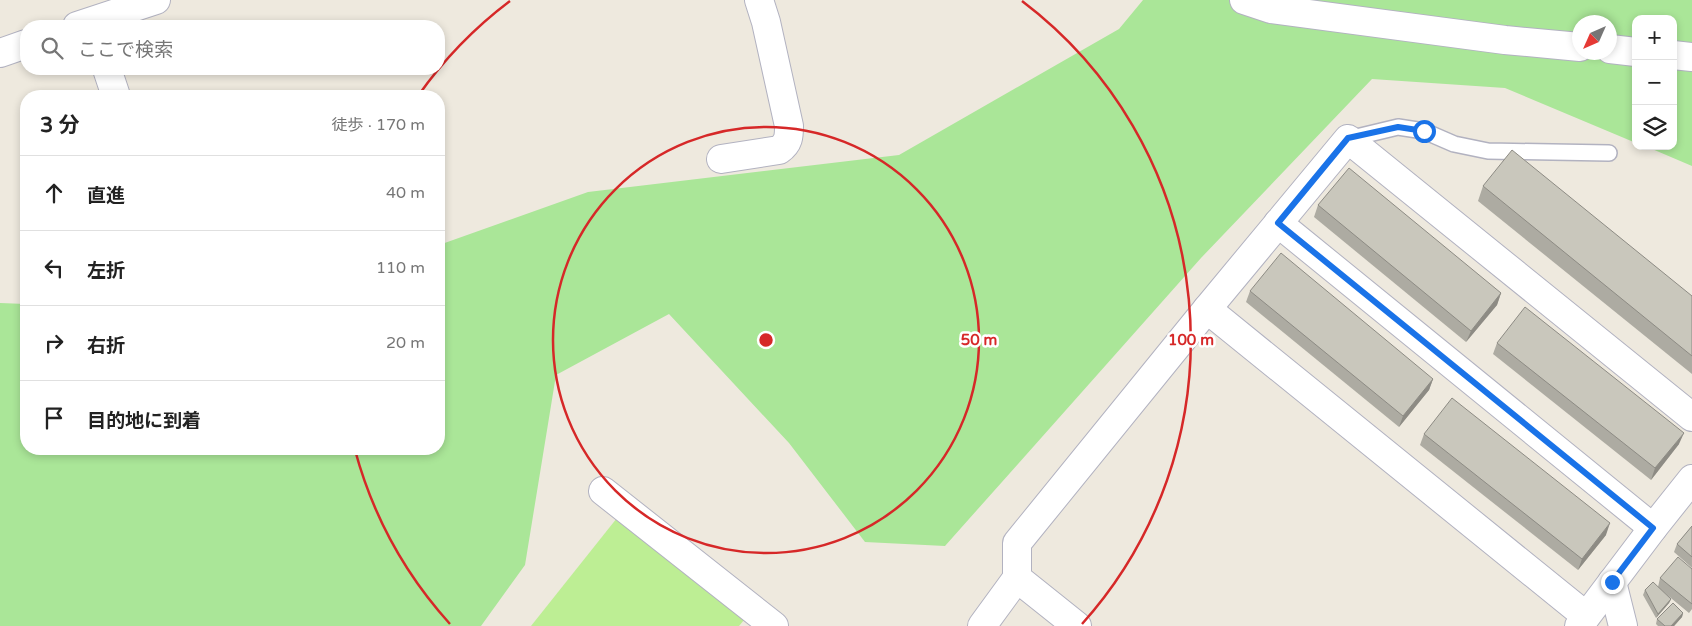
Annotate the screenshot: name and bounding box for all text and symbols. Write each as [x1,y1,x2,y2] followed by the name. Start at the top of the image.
[1572,15,1617,60] north arrow
[1632,15,1677,150] map controls
[1632,15,1677,60] button: +
[20,20,445,75] search box
[38,34,66,62] icon: search
[78,39,173,61] text: ここで検索
[1632,60,1677,105] button: −
[1632,105,1677,150] button: layers
[40,113,80,138] text: 3 分
[332,115,425,135] text: 徒歩 · 170 m
[1413,120,1436,143] route start
[40,179,68,207] icon: ahead
[386,183,425,203] text: 40 m
[87,185,125,207] text: 直進
[40,254,68,282] icon: left
[376,258,425,278] text: 110 m
[87,260,125,282] text: 左折
[40,329,68,357] icon: right
[757,331,775,349] centre of rings
[961,331,997,349] text: 50 m
[1168,331,1214,349] text: 100 m
[386,333,425,353] text: 20 m
[87,335,125,357] text: 右折
[40,404,68,432] icon: arrive
[87,410,201,432] text: 目的地に到着
[1601,571,1624,594] route end

